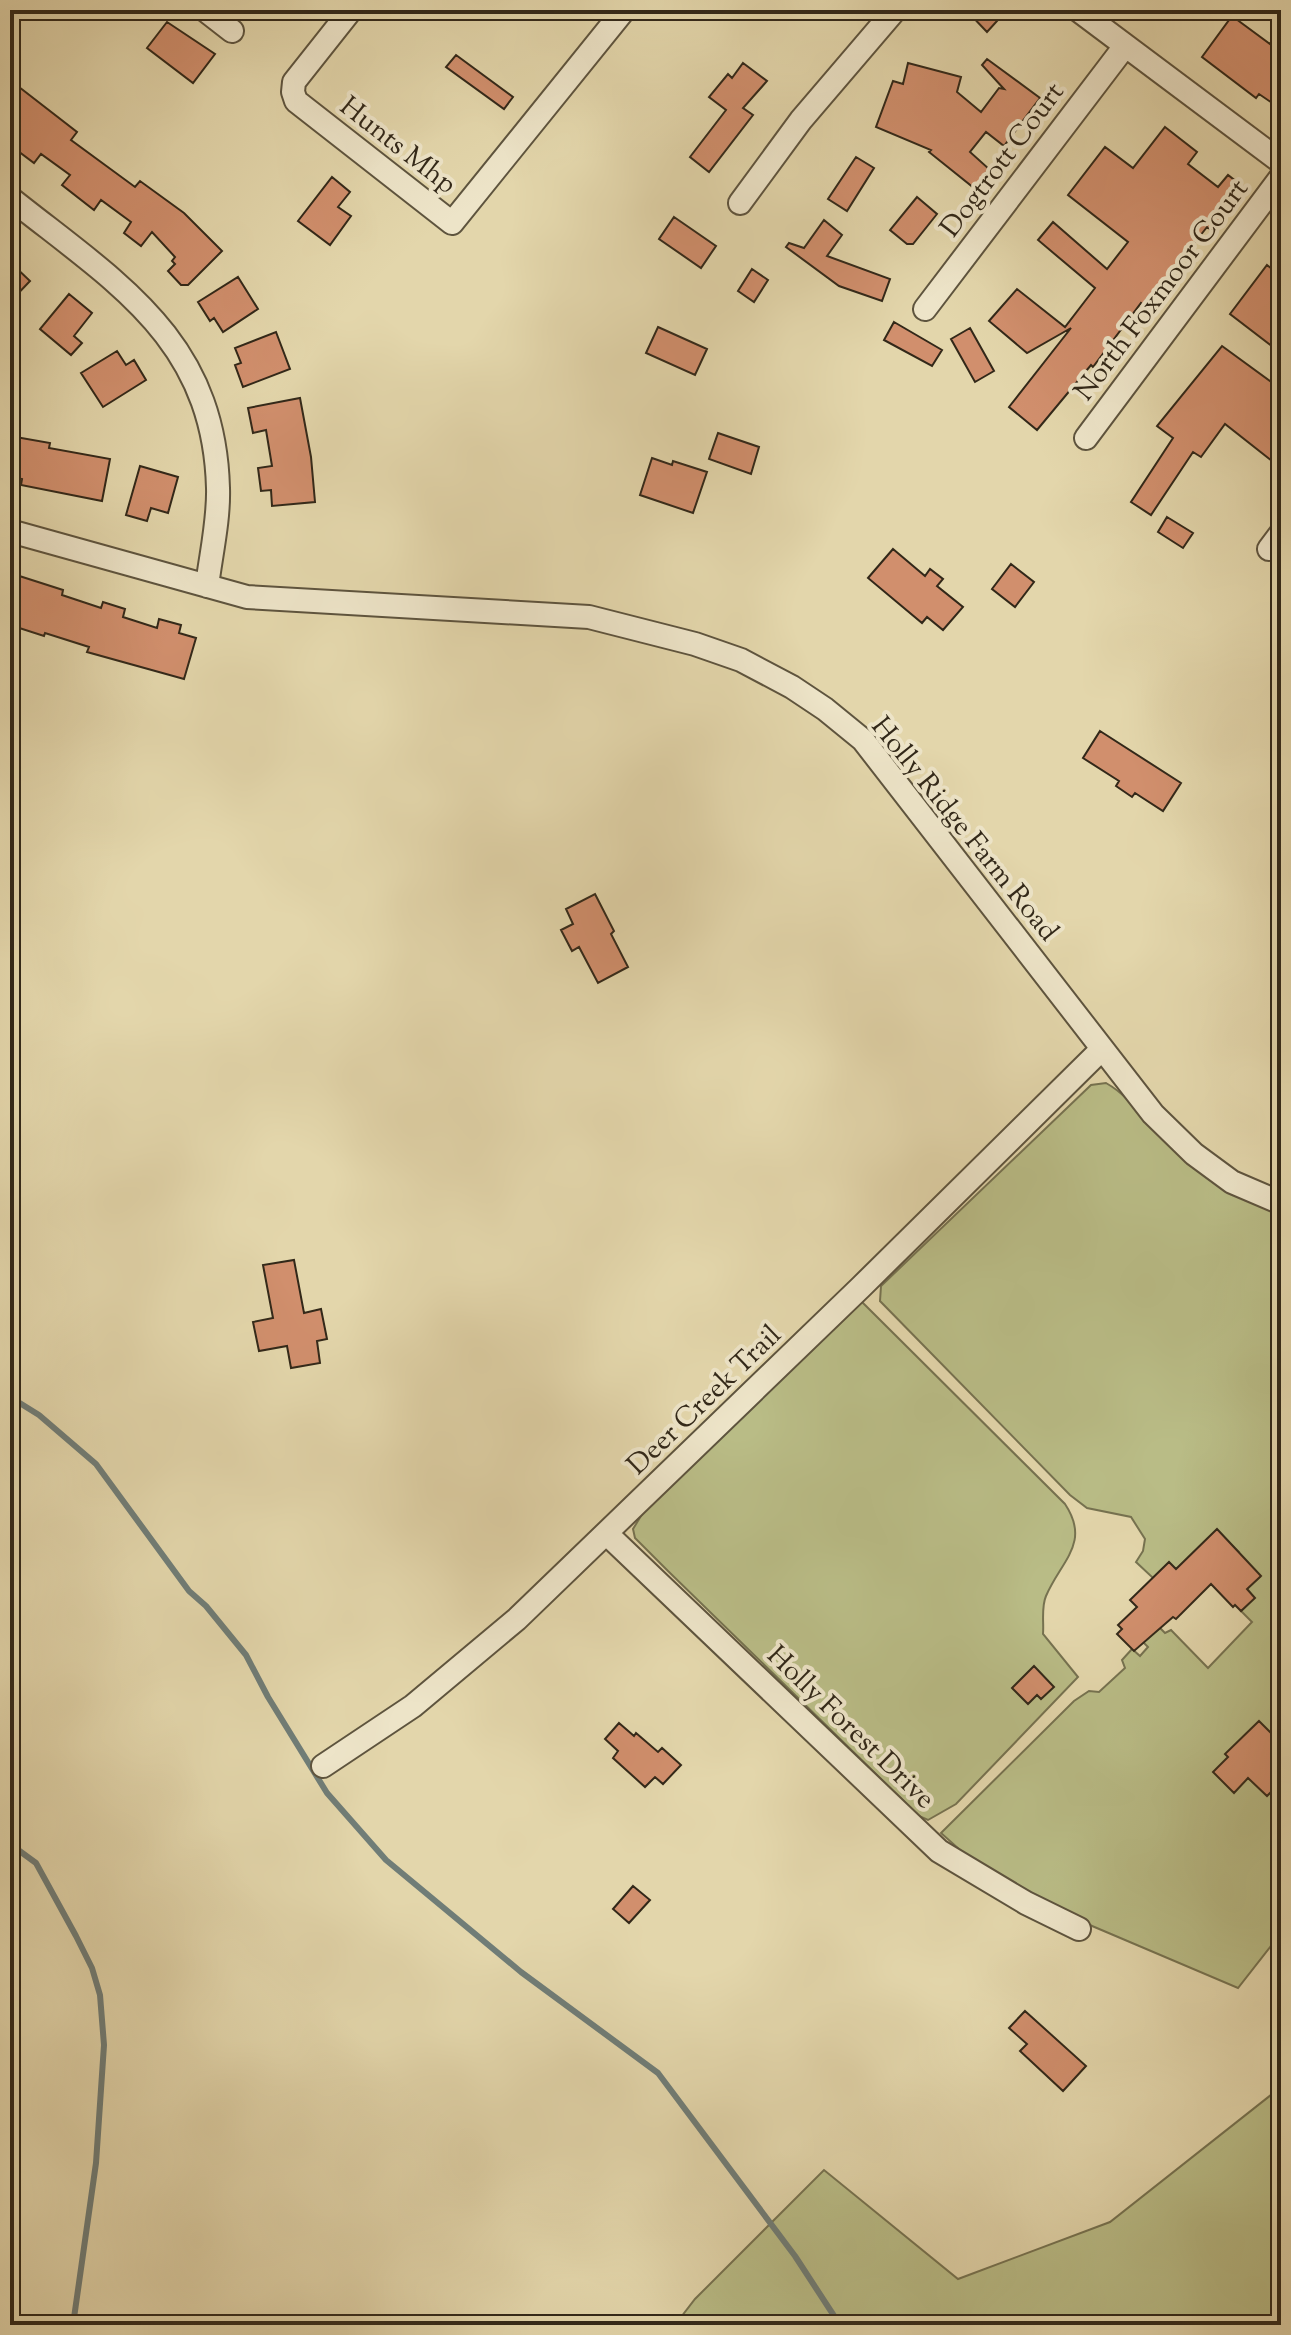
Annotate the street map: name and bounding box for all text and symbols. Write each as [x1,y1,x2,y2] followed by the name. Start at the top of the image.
[932,75,1075,247] street label: Dogtrott Court
[330,88,464,205] street label: Hunts Mhp
[1066,171,1259,410] street label: North Foxmoor Court
[860,709,1067,951] street label: Holly Ridge Farm Road
[619,1317,791,1485] street label: Deer Creek Trail
[757,1637,943,1819] street label: Holly Forest Drive

